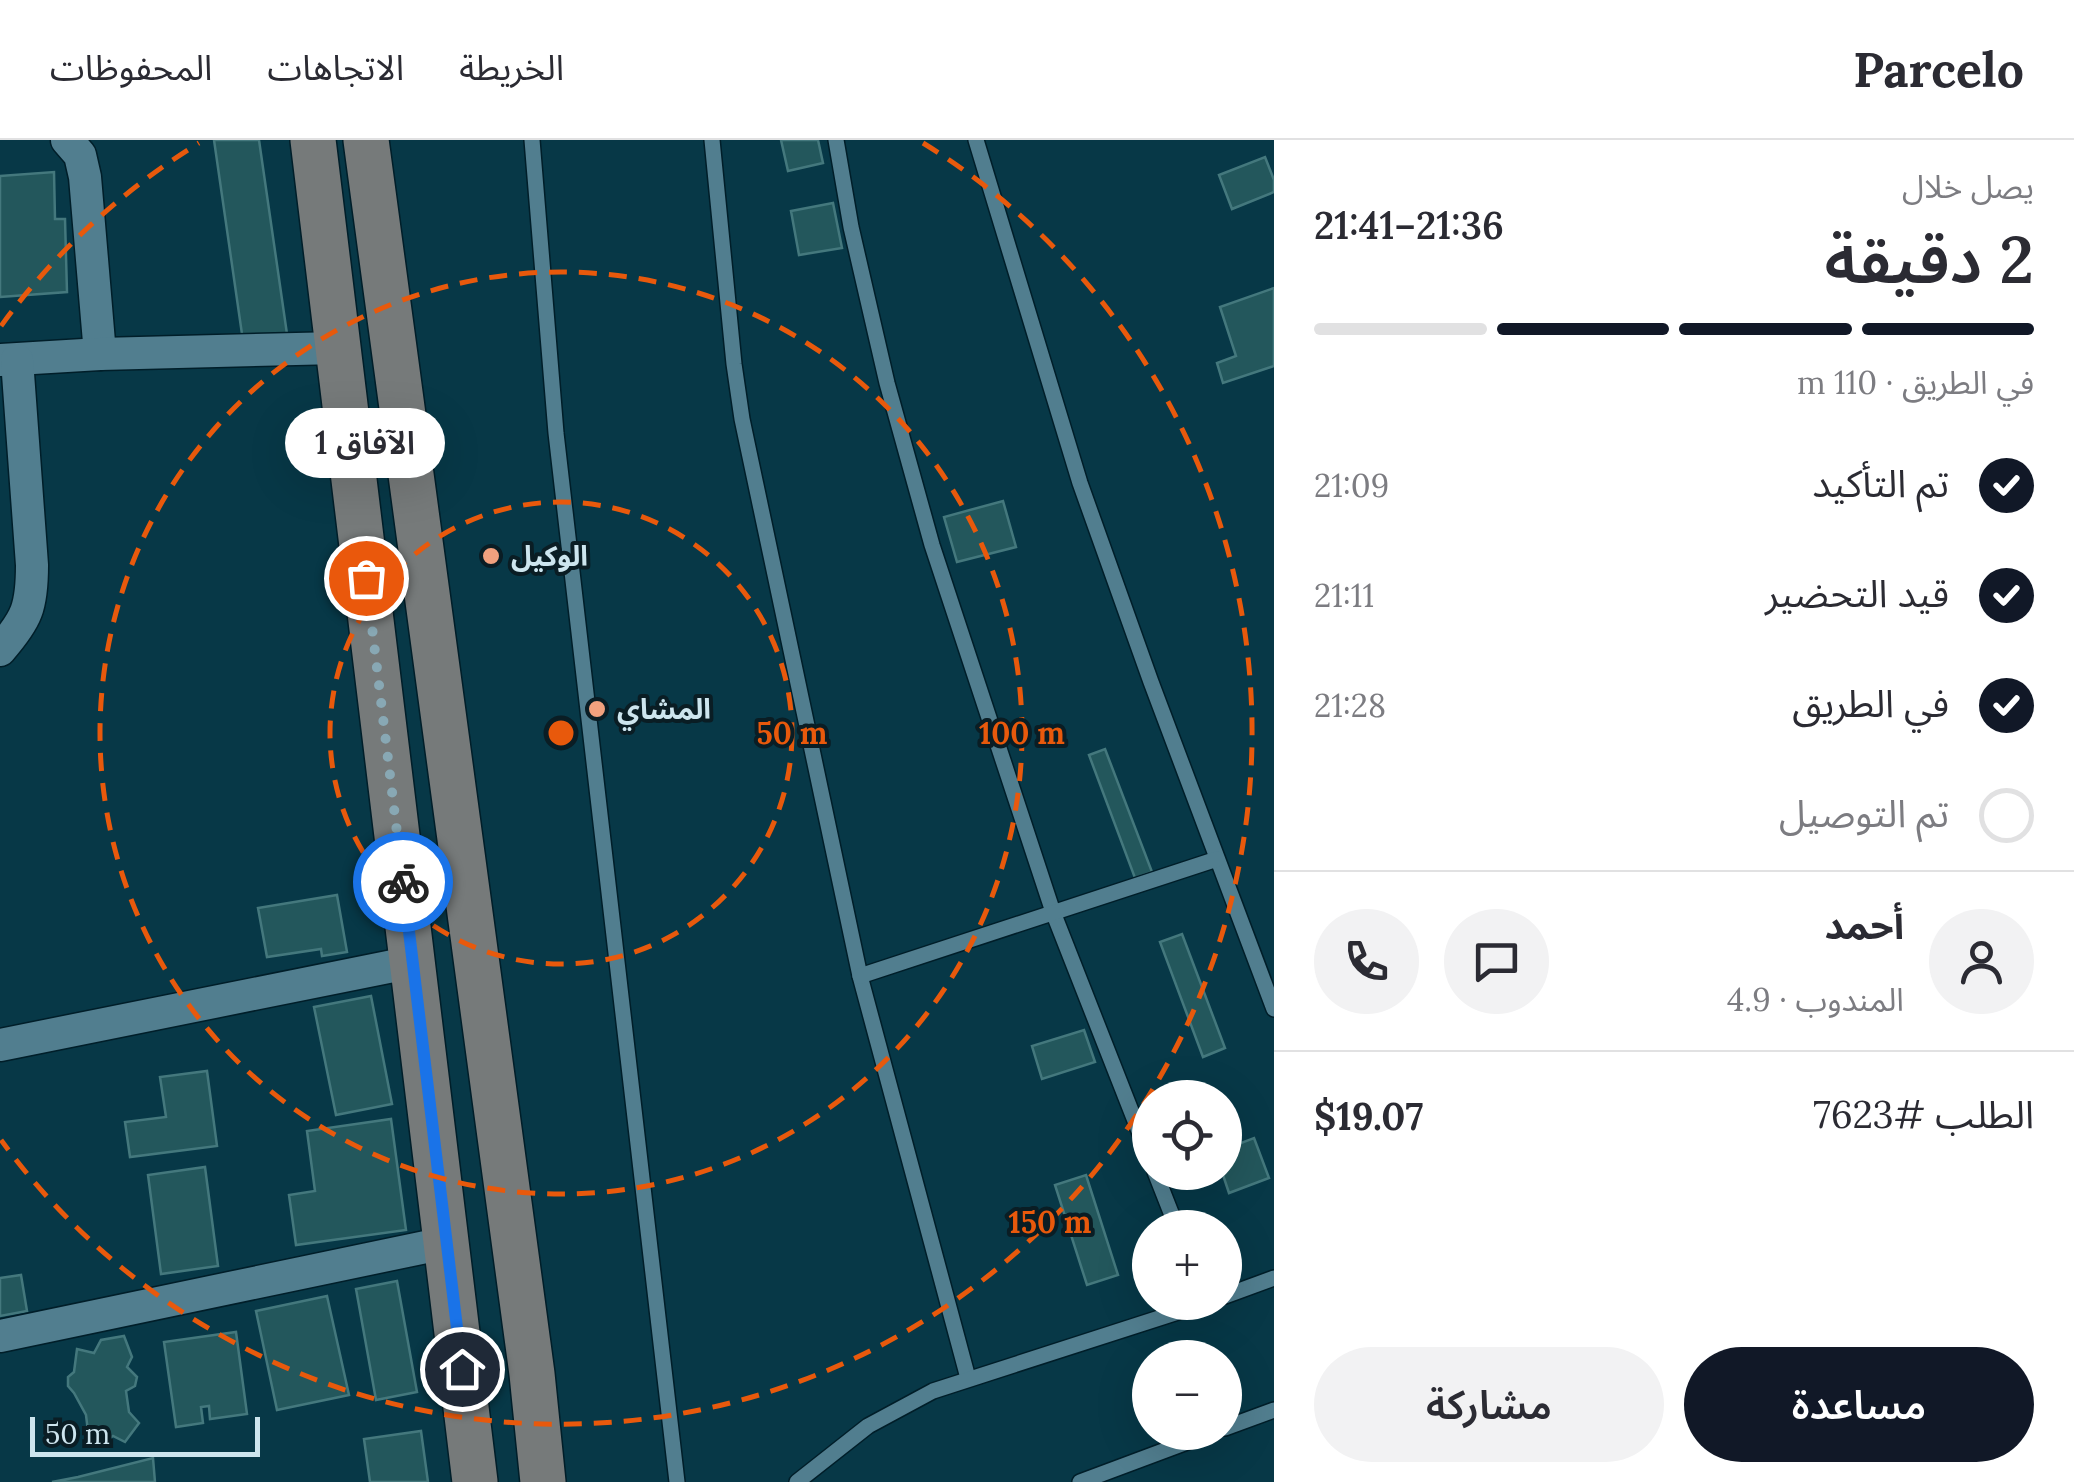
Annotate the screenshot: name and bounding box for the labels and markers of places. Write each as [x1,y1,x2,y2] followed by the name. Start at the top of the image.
[286,408,446,478] callout: الآفاق 1
[324,536,409,621] pin
[511,538,588,574] place label: الوكيل
[480,545,502,567] marker: الوكيل
[617,691,711,731] place label: المشاي
[586,698,608,720] marker: المشاي
[543,715,579,751] centre of rings
[420,1327,505,1412] pin

